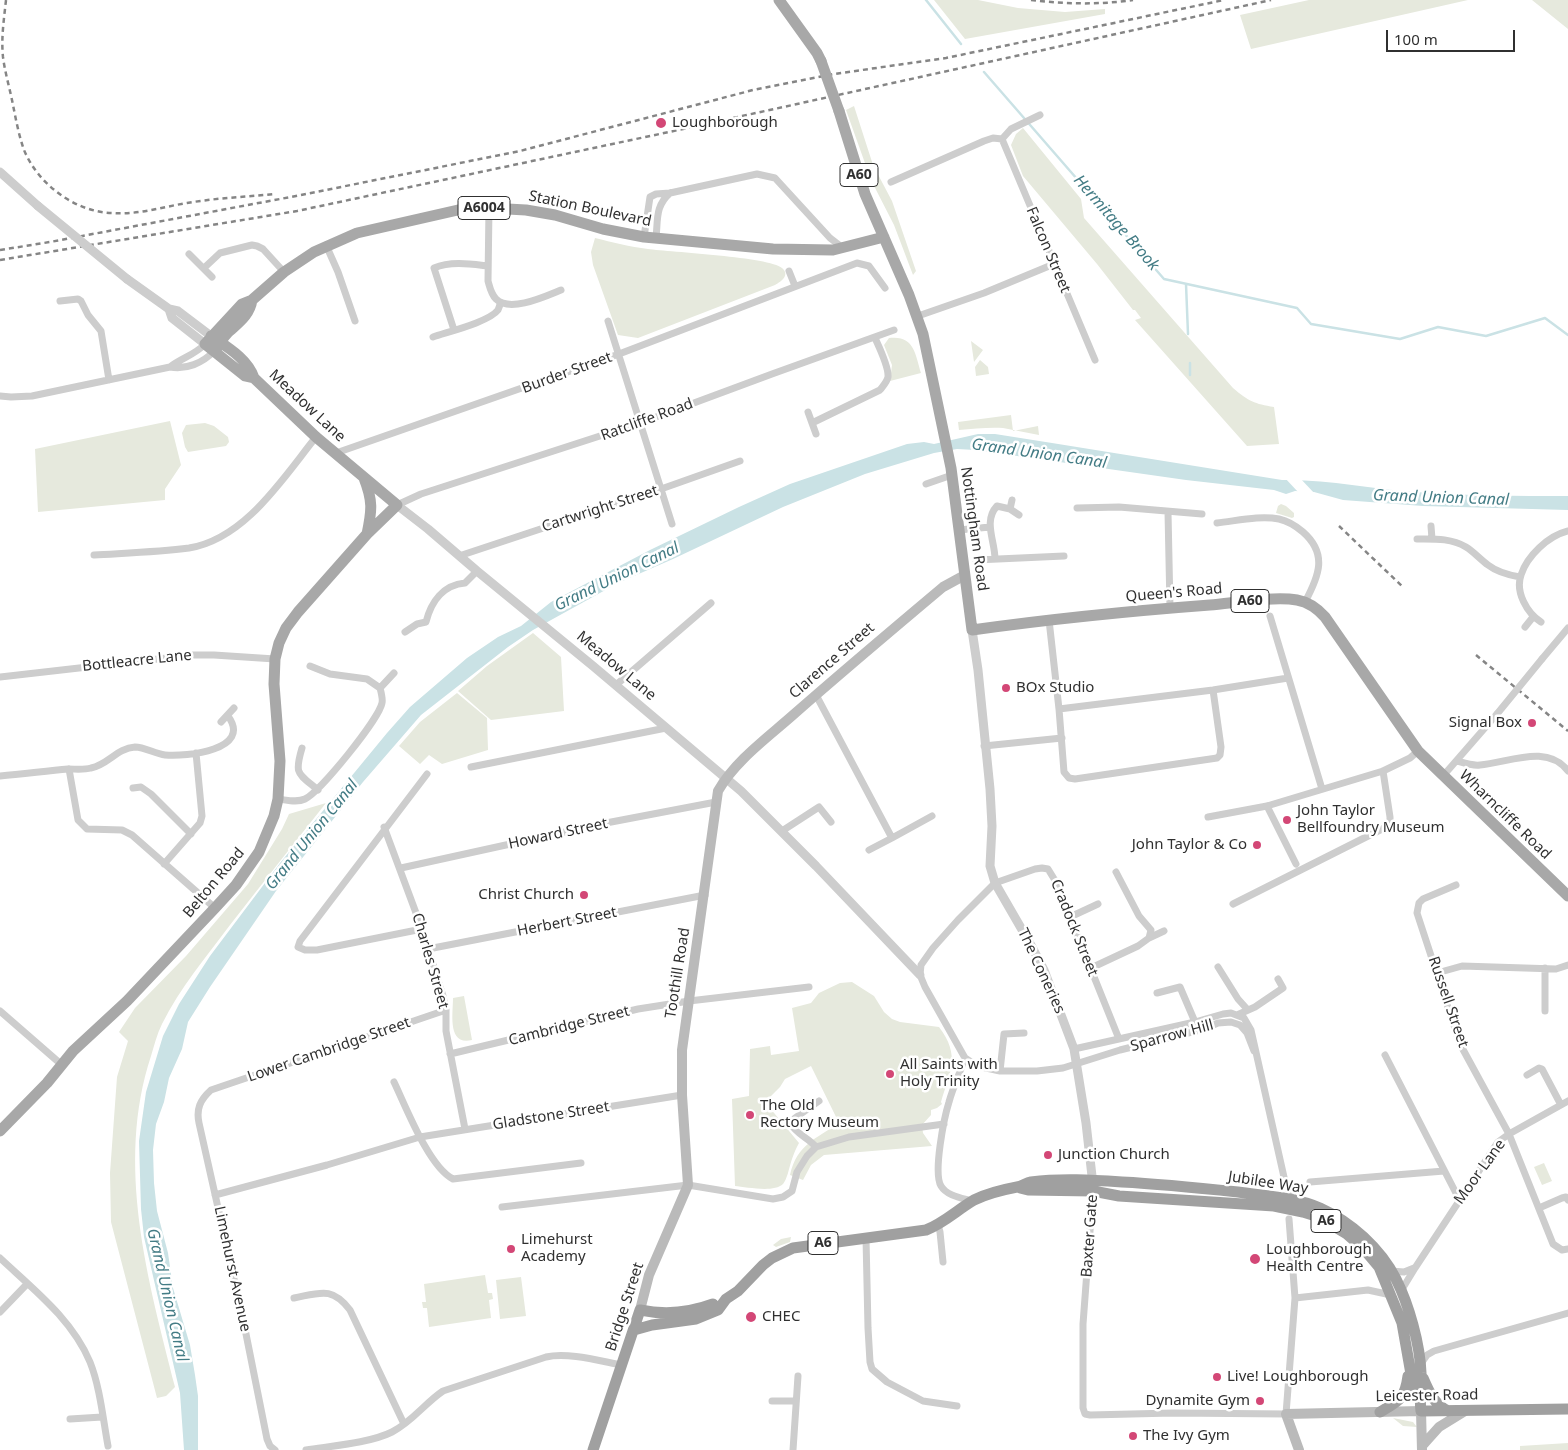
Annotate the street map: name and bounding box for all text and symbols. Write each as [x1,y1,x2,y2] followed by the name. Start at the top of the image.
[1388,20,1517,52] scale bar
[1394,29,1438,49] text: 100 m
[672,114,778,132] place label: Loughborough
[654,116,668,130] marker: Loughborough
[840,164,878,186] road number: A60
[1069,171,1163,275] water label: Hermitage Brook
[527,187,653,231] street label: Station Boulevard
[458,197,510,220] road number: A6004
[1022,204,1074,296] street label: Falcon Street
[519,348,615,398] street label: Burder Street
[265,366,349,446] street label: Meadow Lane
[598,395,696,445] street label: Ratcliffe Road
[970,435,1108,473] water label: Grand Union Canal
[956,466,992,592] street label: Nottingham Road
[540,482,660,536] street label: Cartwright Street
[1373,486,1509,510] water label: Grand Union Canal
[552,538,682,616] water label: Grand Union Canal
[1125,580,1223,606] street label: Queen's Road
[1231,590,1269,612] road number: A60
[786,619,878,703] street label: Clarence Street
[573,628,659,704] street label: Meadow Lane
[81,646,193,676] street label: Bottleacre Lane
[1016,679,1094,697] place label: BOx Studio
[1000,682,1012,694] marker: BOx Studio
[1449,714,1522,732] place label: Signal Box
[1526,717,1538,729] marker: Signal Box
[1455,767,1555,863] street label: Wharncliffe Road
[262,776,362,894] water label: Grand Union Canal
[1297,802,1445,837] place label: John Taylor Bellfoundry Museum
[1281,814,1293,826] marker: John Taylor Bellfoundry Museum
[507,815,609,853] street label: Howard Street
[1132,836,1247,854] place label: John Taylor & Co
[1251,839,1263,851] marker: John Taylor & Co
[180,844,248,922] street label: Belton Road
[1046,877,1102,979] street label: Cradock Street
[478,886,574,904] place label: Christ Church
[578,889,590,901] marker: Christ Church
[516,904,618,940] street label: Herbert Street
[408,911,452,1011] street label: Charles Street
[662,926,694,1020] street label: Toothill Road
[1013,926,1069,1016] street label: The Coneries
[1424,954,1472,1050] street label: Russell Street
[507,1002,631,1050] street label: Cambridge Street
[245,1014,413,1086] street label: Lower Cambridge Street
[1129,1016,1215,1056] street label: Sparrow Hill
[900,1056,998,1091] place label: All Saints with Holy Trinity
[884,1068,896,1080] marker: All Saints with Holy Trinity
[760,1097,879,1132] place label: The Old Rectory Museum
[492,1098,610,1134] street label: Gladstone Street
[744,1109,756,1121] marker: The Old Rectory Museum
[1450,1136,1510,1208] street label: Moor Lane
[1058,1146,1170,1164] place label: Junction Church
[1042,1149,1054,1161] marker: Junction Church
[1227,1168,1309,1198] street label: Jubilee Way
[1078,1194,1102,1278] street label: Baxter Gate
[210,1204,254,1334] street label: Limehurst Avenue
[1311,1210,1341,1232] road number: A6
[142,1226,192,1364] water label: Grand Union Canal
[521,1231,593,1266] place label: Limehurst Academy
[808,1232,838,1254] road number: A6
[1266,1241,1372,1276] place label: Loughborough Health Centre
[505,1243,517,1255] marker: Limehurst Academy
[1248,1252,1262,1266] marker: Loughborough Health Centre
[602,1260,648,1354] street label: Bridge Street
[762,1308,800,1326] place label: CHEC
[744,1310,758,1324] marker: CHEC
[1227,1368,1368,1386] place label: Live! Loughborough
[1211,1371,1223,1383] marker: Live! Loughborough
[1375,1386,1479,1406] street label: Leicester Road
[1145,1392,1250,1410] place label: Dynamite Gym
[1254,1395,1266,1407] marker: Dynamite Gym
[1143,1427,1230,1445] place label: The Ivy Gym
[1127,1430,1139,1442] marker: The Ivy Gym

